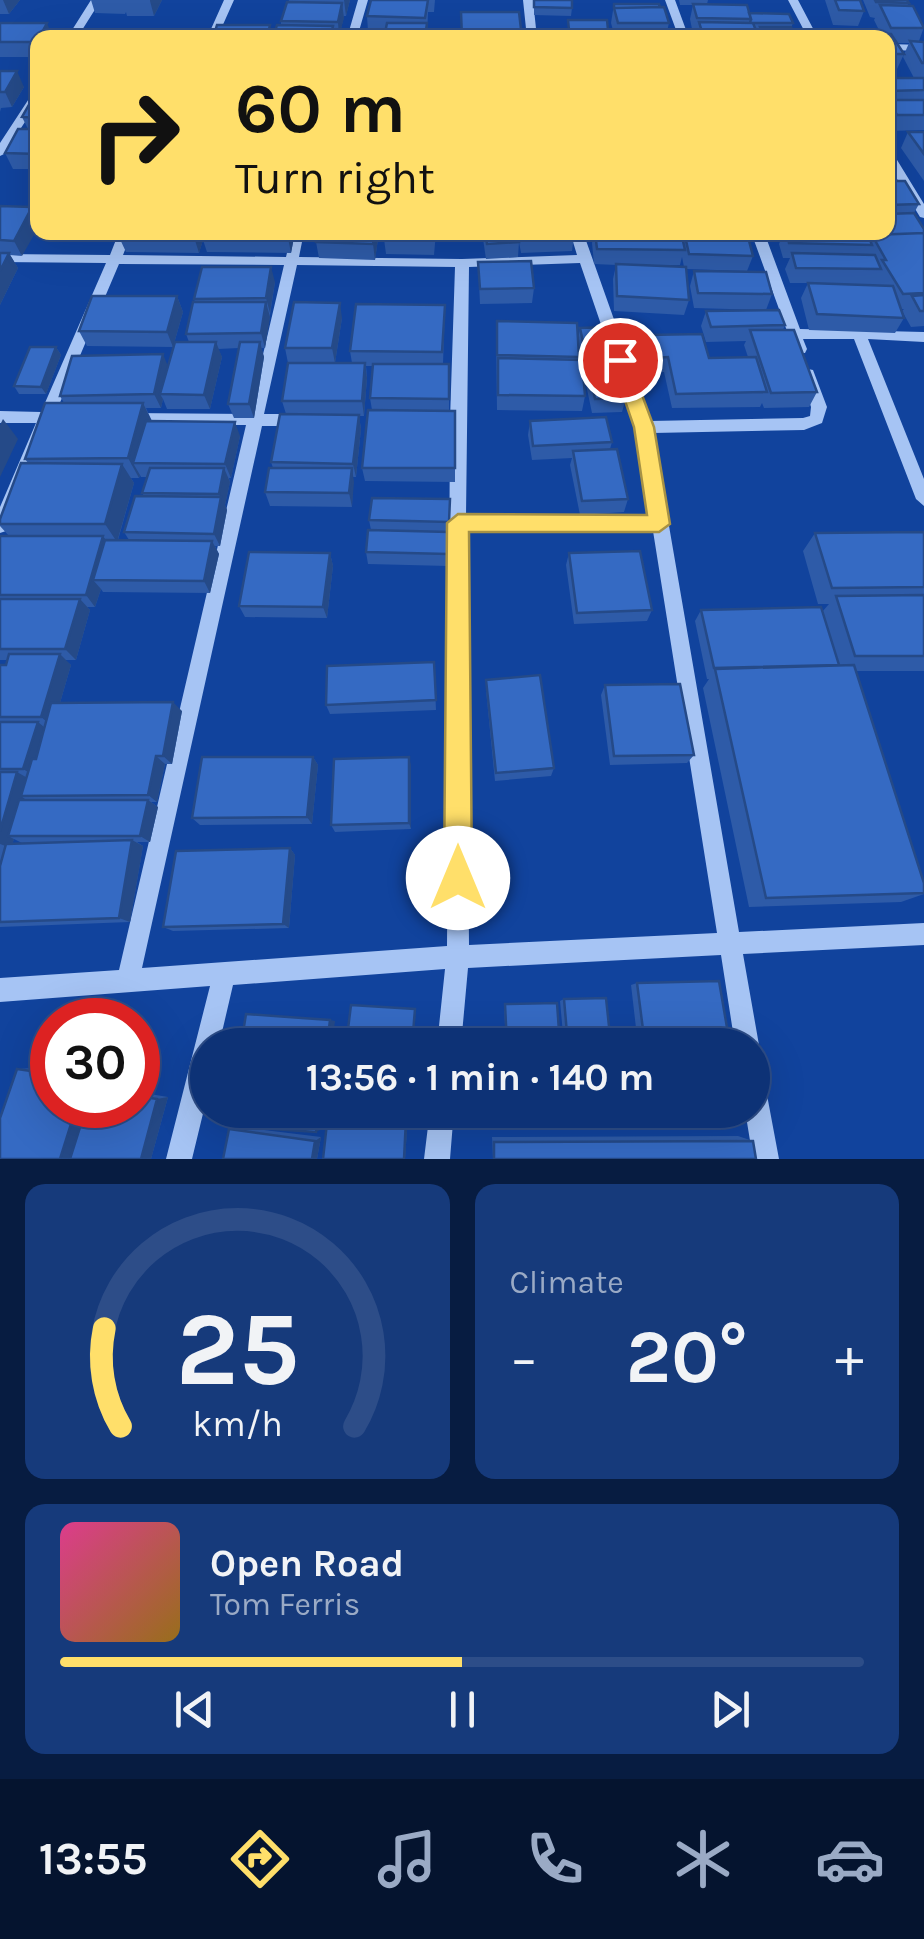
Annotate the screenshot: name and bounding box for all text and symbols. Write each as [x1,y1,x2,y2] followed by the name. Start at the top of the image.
[235,68,406,150] text: 60 m
[70,70,200,200] icon: right
[235,152,435,204] text: Turn right
[578,318,663,403] pin
[593,333,648,388] icon: arrive
[406,826,510,930] position arrow
[30,998,160,1128] speed limit sign: 30
[306,1055,654,1100] text: 13:56 · 1 min · 140 m
[510,1264,624,1301] text: Climate
[176,1289,299,1410] text: 25
[626,1313,748,1401] text: 20°
[510,1326,538,1390] text: −
[835,1326,864,1390] text: +
[192,1403,283,1445] text: km/h
[210,1541,404,1586] text: Open Road
[210,1586,360,1623] text: Tom Ferris
[167,1682,222,1737] icon: previous
[435,1682,490,1737] icon: pause
[703,1682,758,1737] icon: next
[225,1824,295,1894] icon: directions
[372,1824,442,1894] icon: music
[520,1824,590,1894] icon: phone
[668,1824,738,1894] icon: climate
[815,1824,885,1894] icon: car
[39,1833,147,1885] text: 13:55

